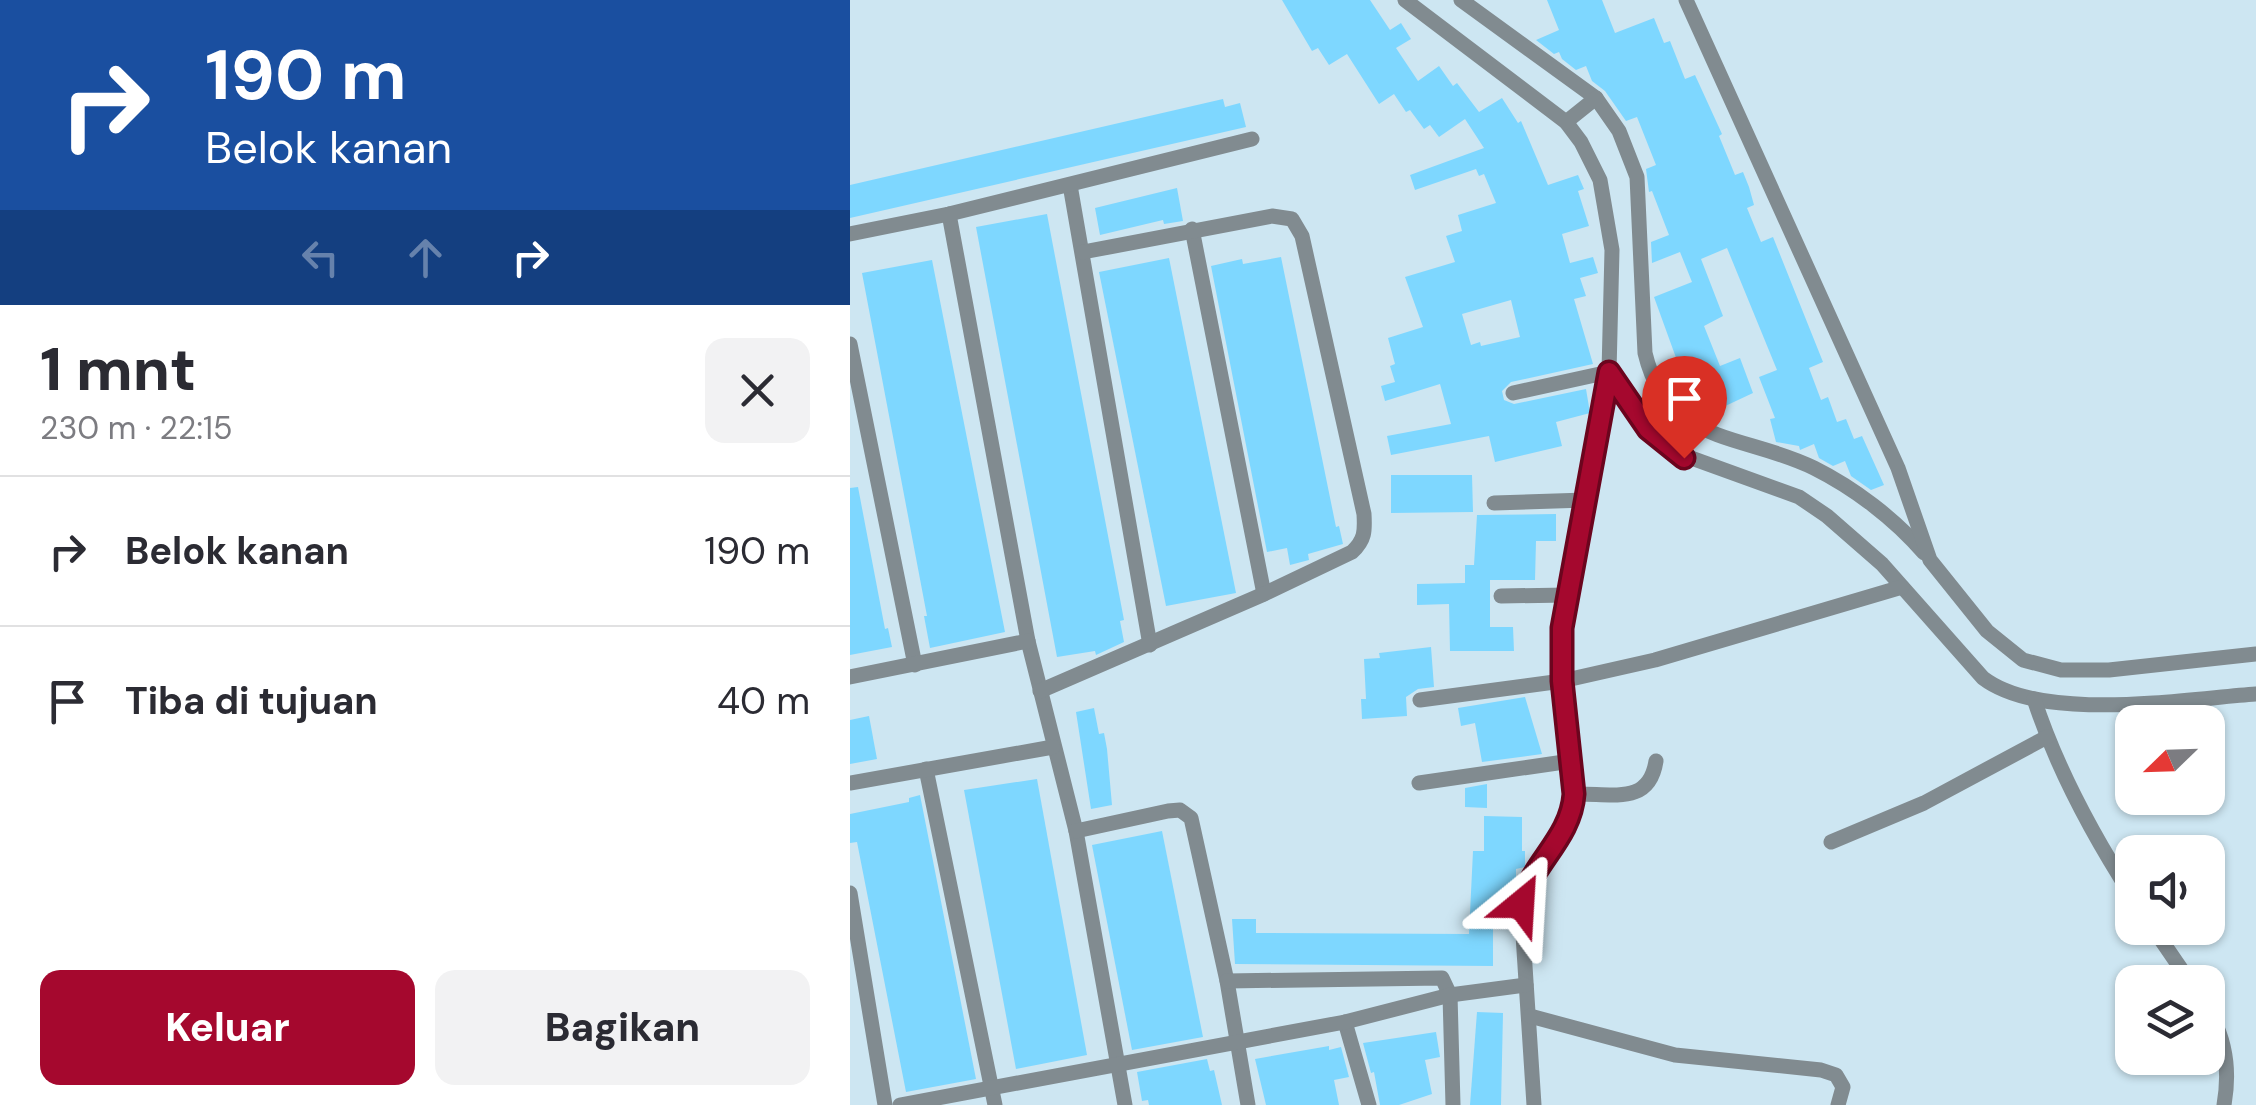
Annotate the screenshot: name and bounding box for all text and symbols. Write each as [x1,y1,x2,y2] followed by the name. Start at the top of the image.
[205,30,407,121] text: 190 m
[40,40,170,170] icon: right
[205,118,452,177] text: Belok kanan
[293,230,348,285] icon: left
[398,230,453,285] icon: ahead
[503,230,558,285] icon: right
[40,330,196,409] text: 1 mnt
[705,338,810,443] button: close
[1642,356,1727,459] pin
[1657,371,1712,426] icon: arrive
[40,407,232,449] text: 230 m · 22:15
[40,524,95,579] icon: right
[125,526,349,576] text: Belok kanan
[704,526,810,576] text: 190 m
[40,674,95,729] icon: arrive
[125,676,378,726] text: Tiba di tujuan
[717,676,810,726] text: 40 m
[2115,705,2225,815] north arrow
[2115,705,2225,1075] map controls
[2115,835,2225,945] button: sound
[1469,852,1573,956] position arrow
[2115,965,2225,1075] button: layers
[40,970,415,1085] button: Keluar
[435,970,810,1085] button: Bagikan

